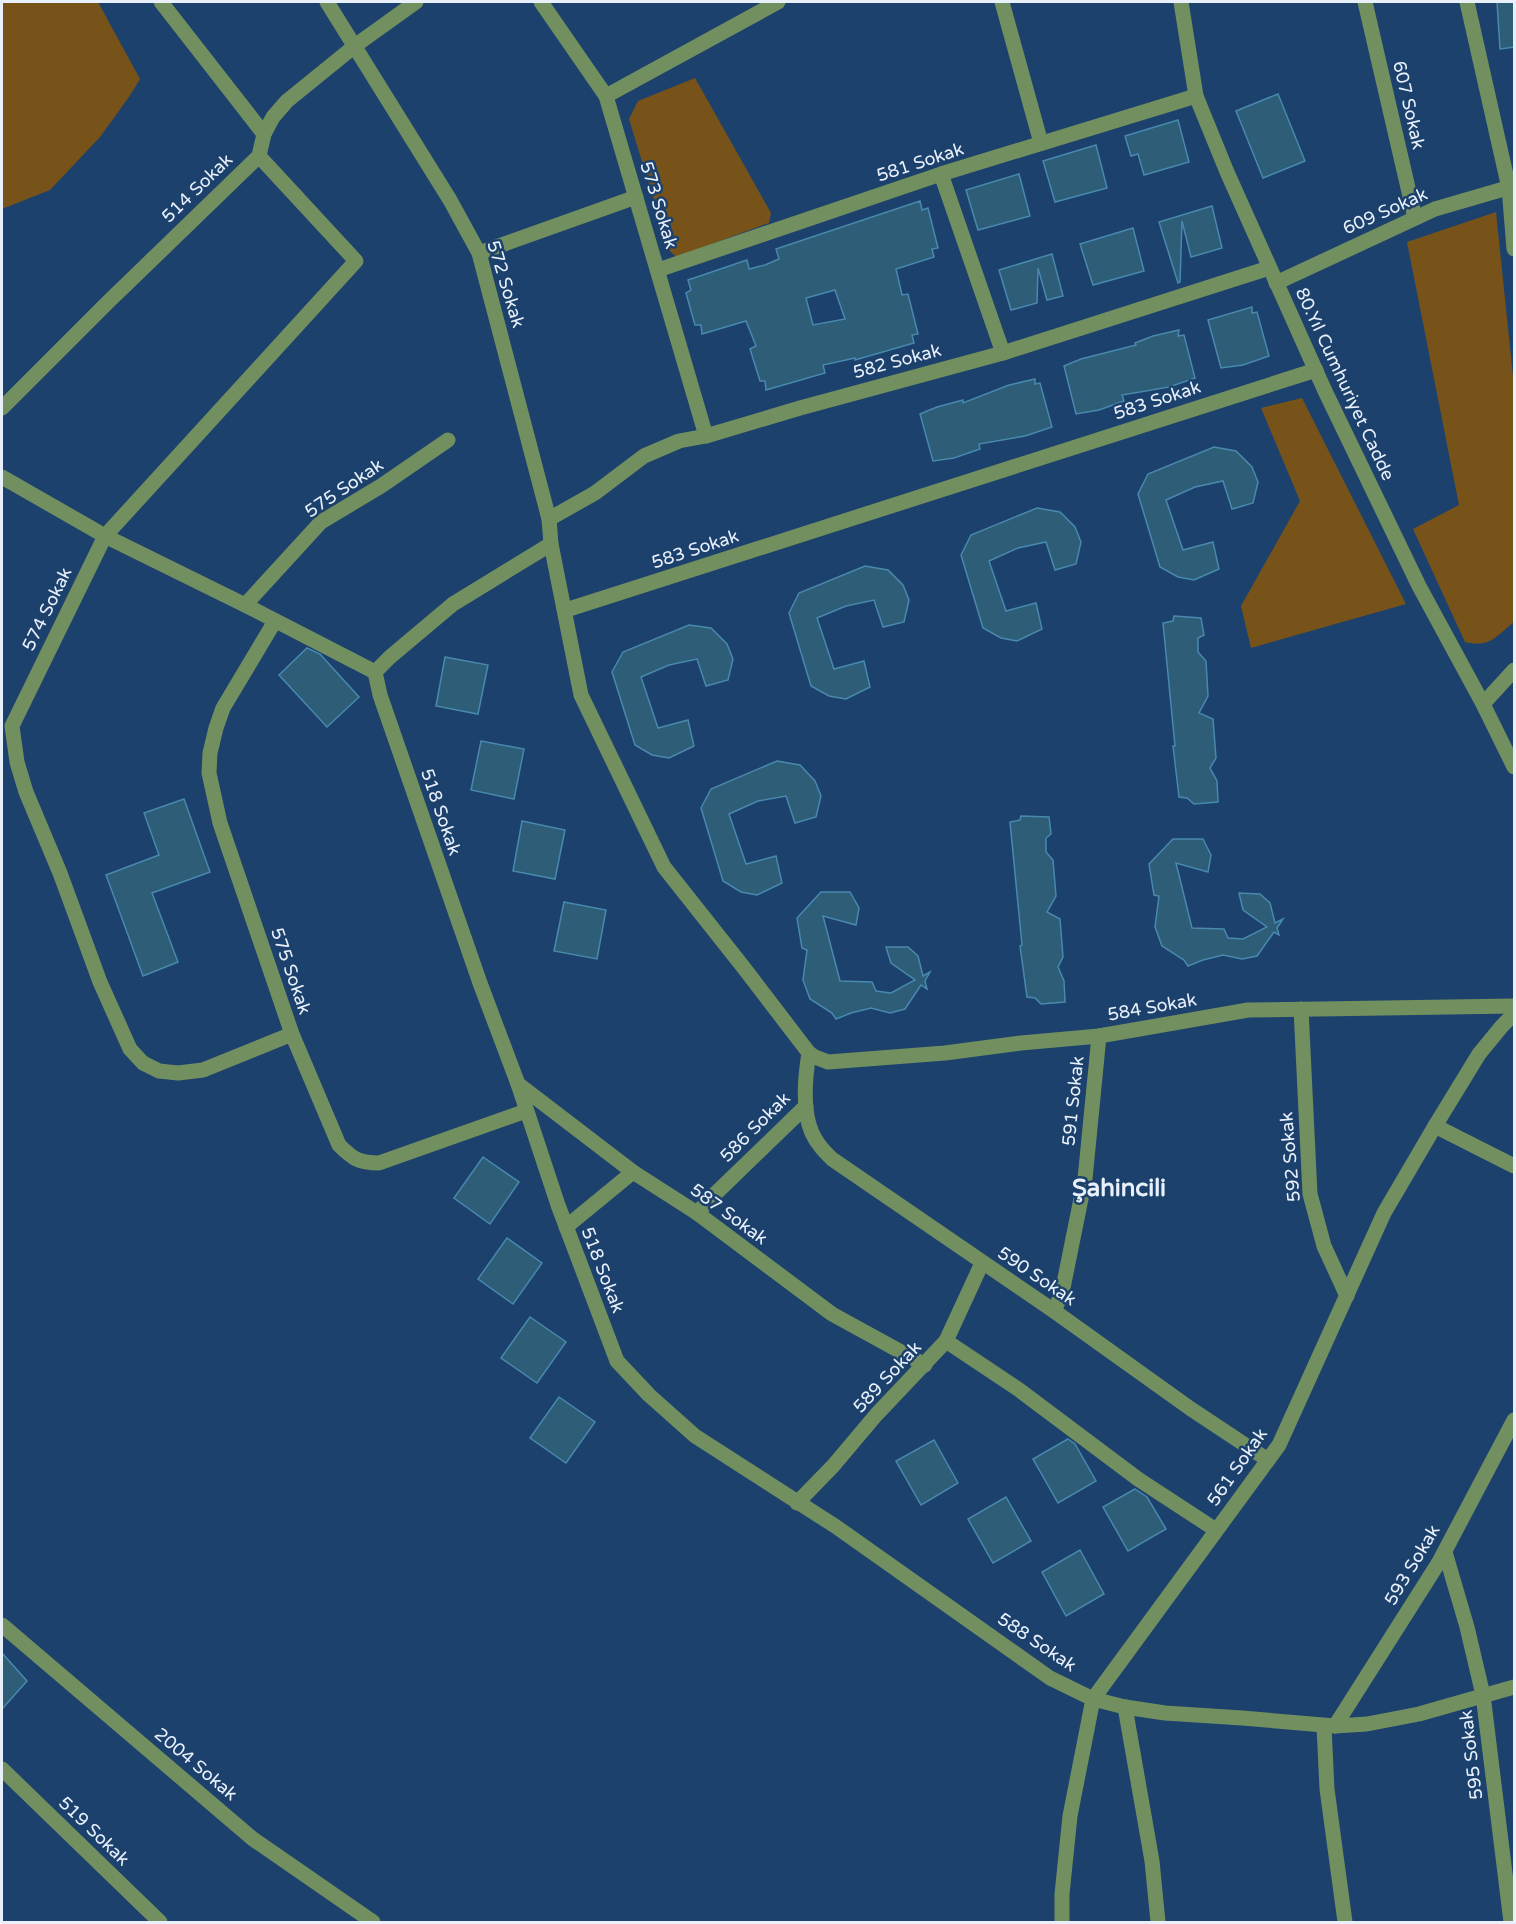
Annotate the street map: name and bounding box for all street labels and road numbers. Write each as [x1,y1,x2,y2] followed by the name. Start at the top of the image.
[1388,59,1430,152] street label: 607 Sokak
[874,138,966,186] street label: 581 Sokak
[157,149,237,227] street label: 514 Sokak
[635,159,683,252] street label: 573 Sokak
[1339,183,1431,239] street label: 609 Sokak
[482,238,530,331] street label: 572 Sokak
[1291,284,1399,484] street label: 80.Yıl Cumhuriyet Cadde
[851,339,944,383] street label: 582 Sokak
[1111,376,1203,424] street label: 583 Sokak
[300,454,388,522] street label: 575 Sokak
[649,525,741,573] street label: 583 Sokak
[17,563,77,654] street label: 574 Sokak
[416,766,466,858] street label: 518 Sokak
[266,925,316,1017] street label: 575 Sokak
[1106,988,1198,1026] street label: 584 Sokak
[1057,1055,1089,1147] street label: 591 Sokak
[715,1087,795,1167] street label: 586 Sokak
[1275,1111,1305,1203] street label: 592 Sokak
[686,1179,772,1250] street label: 587 Sokak
[577,1224,629,1316] street label: 518 Sokak
[993,1242,1081,1310] street label: 590 Sokak
[848,1336,926,1417] street label: 589 Sokak
[1202,1424,1272,1510] street label: 561 Sokak
[1379,1521,1445,1609] street label: 593 Sokak
[993,1608,1081,1676] street label: 588 Sokak
[1455,1709,1487,1801] street label: 595 Sokak
[150,1723,242,1805] street label: 2004 Sokak
[54,1792,134,1870] street label: 519 Sokak

